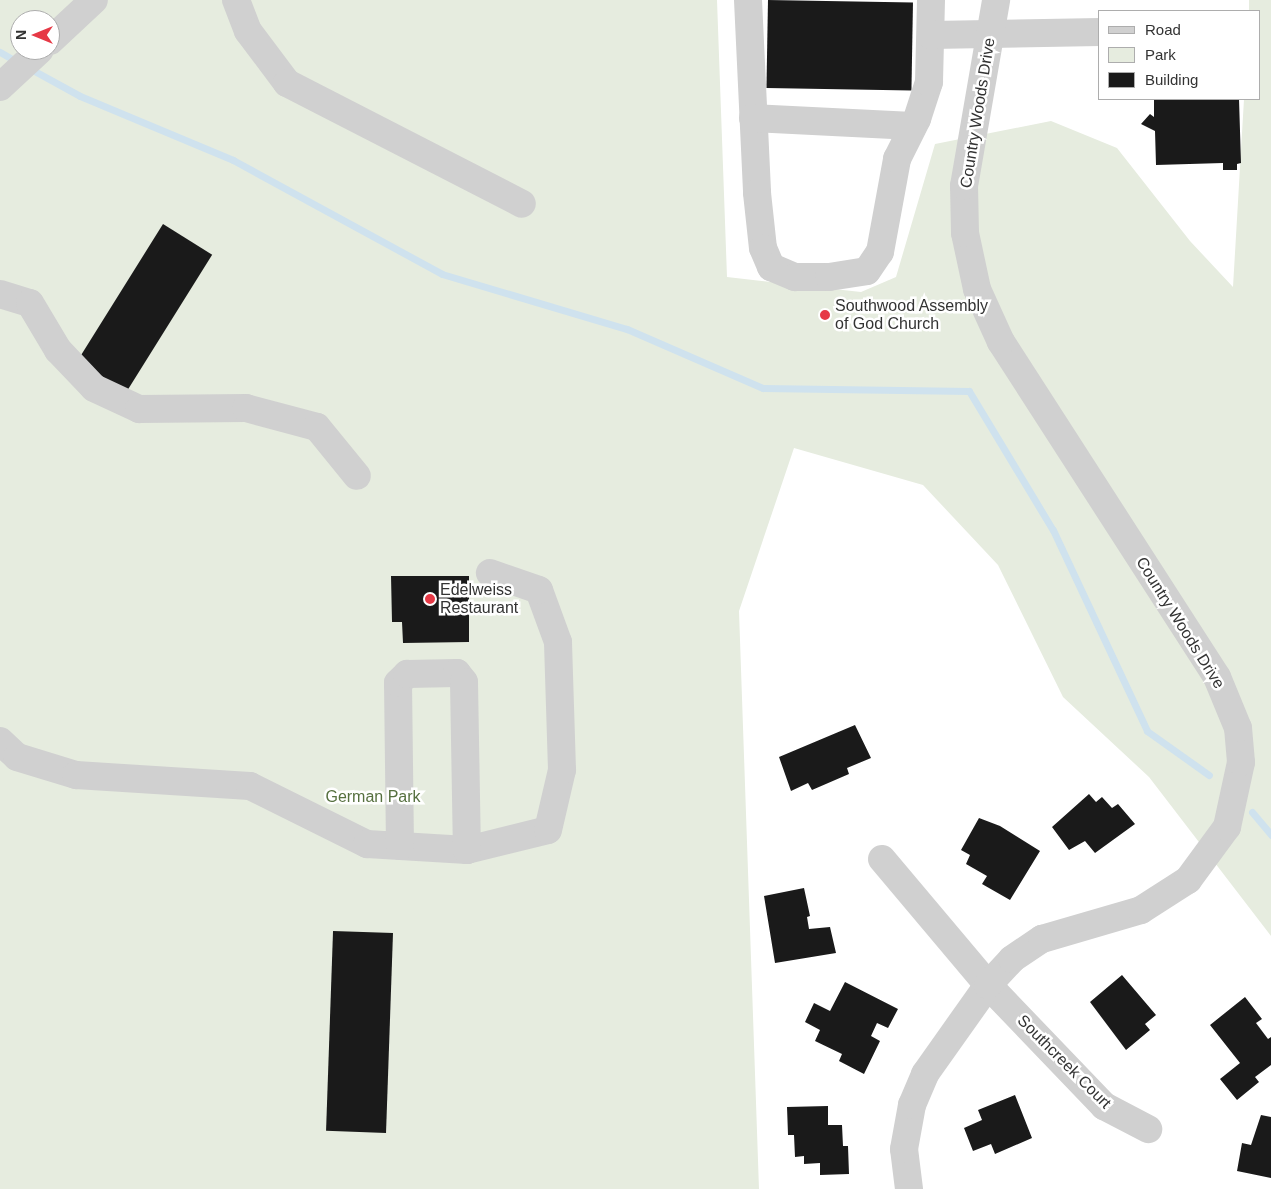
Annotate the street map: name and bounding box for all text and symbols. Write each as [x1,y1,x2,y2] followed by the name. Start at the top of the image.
[10,10,60,60] north arrow
[1098,10,1261,100] legend
[1145,21,1181,38] text: Road
[13,30,29,40] text: N
[957,37,999,189] street label: Country Woods Drive
[1145,46,1176,63] text: Park
[1145,71,1198,88] text: Building
[835,296,989,334] place label: Southwood Assembly of God Church
[819,309,831,321] marker: Southwood Assembly of God Church
[1132,554,1228,692] street label: Country Woods Drive
[440,580,518,618] place label: Edelweiss Restaurant
[424,593,436,605] marker: Edelweiss Restaurant
[325,787,421,807] park label: German Park
[1013,1011,1115,1113] street label: Southcreek Court

